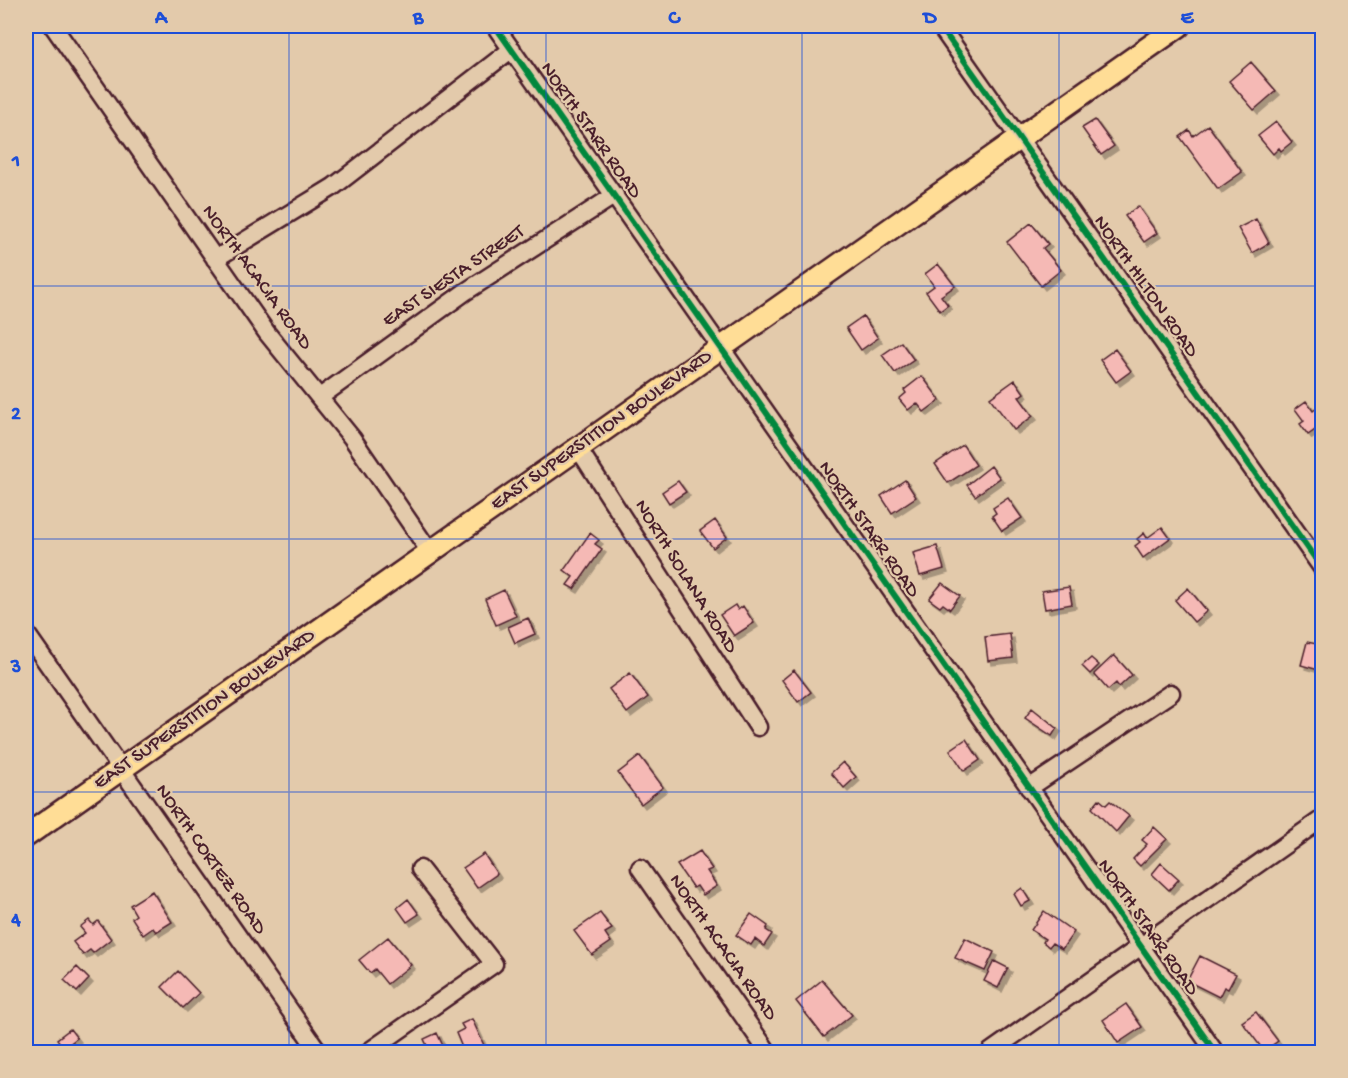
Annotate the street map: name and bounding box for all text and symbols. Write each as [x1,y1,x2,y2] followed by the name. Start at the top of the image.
[154,8,169,31] text: A
[412,8,424,31] text: B
[668,8,682,31] text: C
[921,8,937,31] text: D
[1181,8,1195,31] text: E
[534,58,646,204] street label: NORTH STARR ROAD
[11,151,20,174] text: 1
[196,201,317,356] street label: NORTH ACACIA ROAD
[1087,212,1203,363] street label: NORTH HILTON ROAD
[379,220,530,333] street label: EAST SIESTA STREET
[487,345,718,516] street label: EAST SUPERSTITION BOULEVARD
[11,404,21,427] text: 2
[812,457,924,603] street label: NORTH STARR ROAD
[628,496,742,659] street label: NORTH SOLANA ROAD
[90,624,321,795] street label: EAST SUPERSTITION BOULEVARD
[10,657,21,680] text: 3
[150,781,271,940] street label: NORTH CORTEZ ROAD
[1091,855,1203,1001] street label: NORTH STARR ROAD
[663,870,782,1026] street label: NORTH ACACIA ROAD
[10,910,21,933] text: 4

